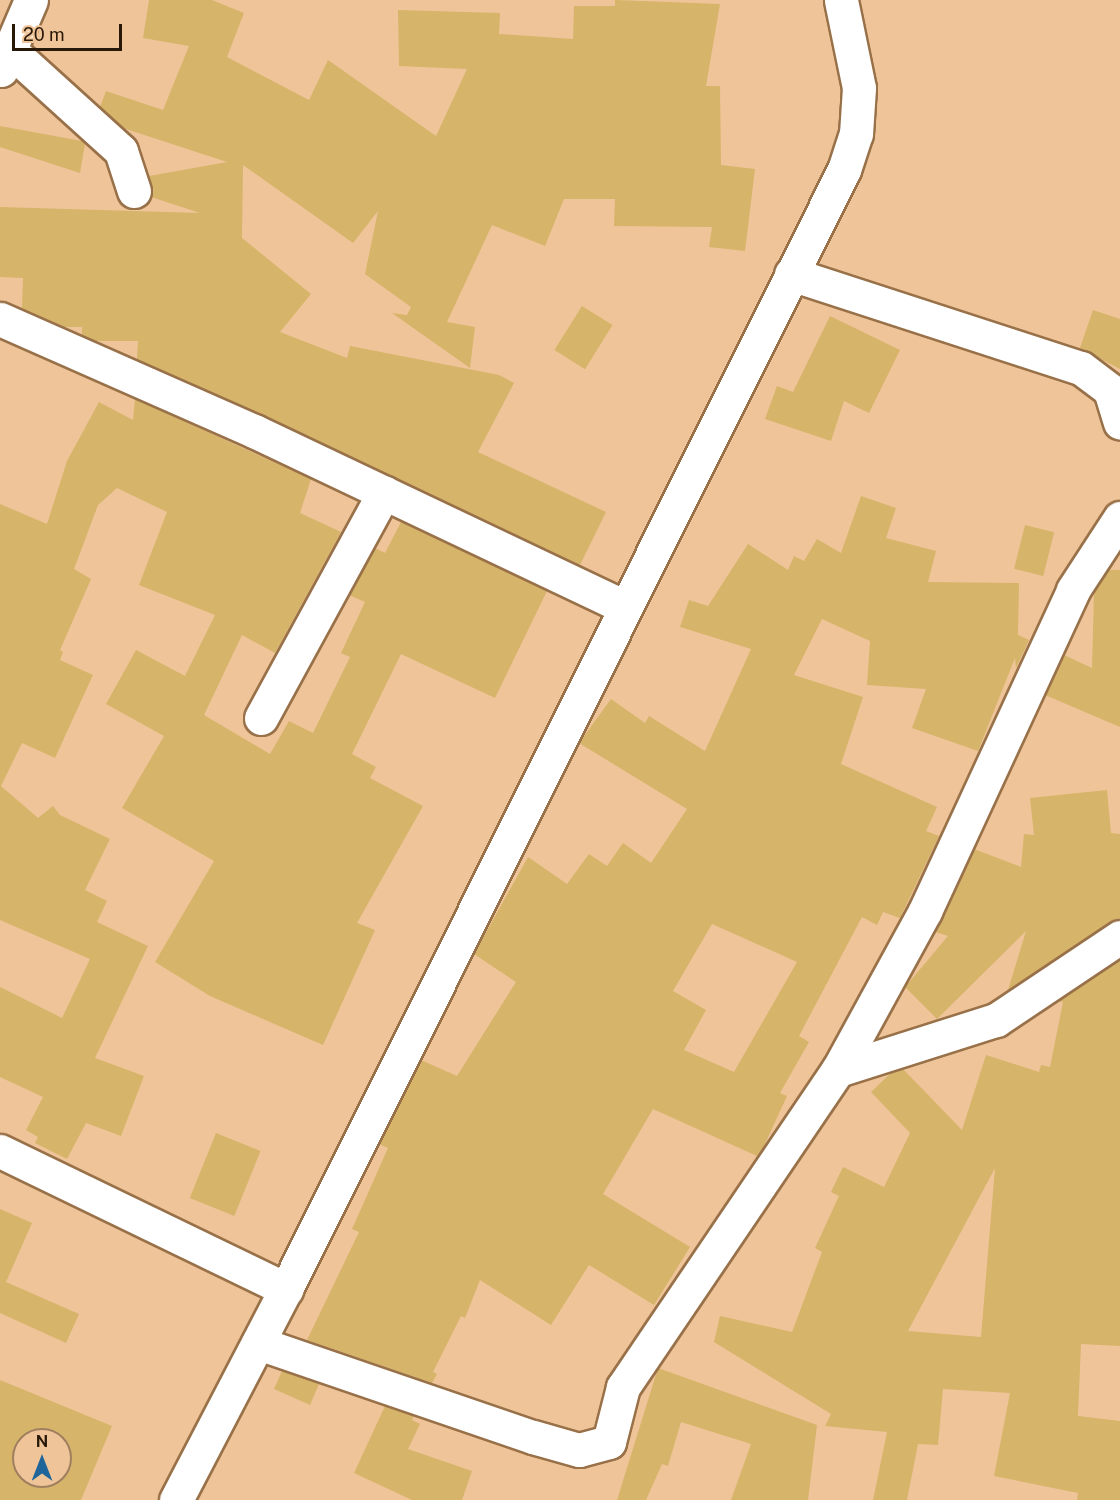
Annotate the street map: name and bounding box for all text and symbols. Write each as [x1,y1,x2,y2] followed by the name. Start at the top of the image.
[15,12,124,50] scale bar
[23,24,65,45] text: 20 m
[12,1428,72,1488] north arrow
[36,1432,48,1451] text: N

